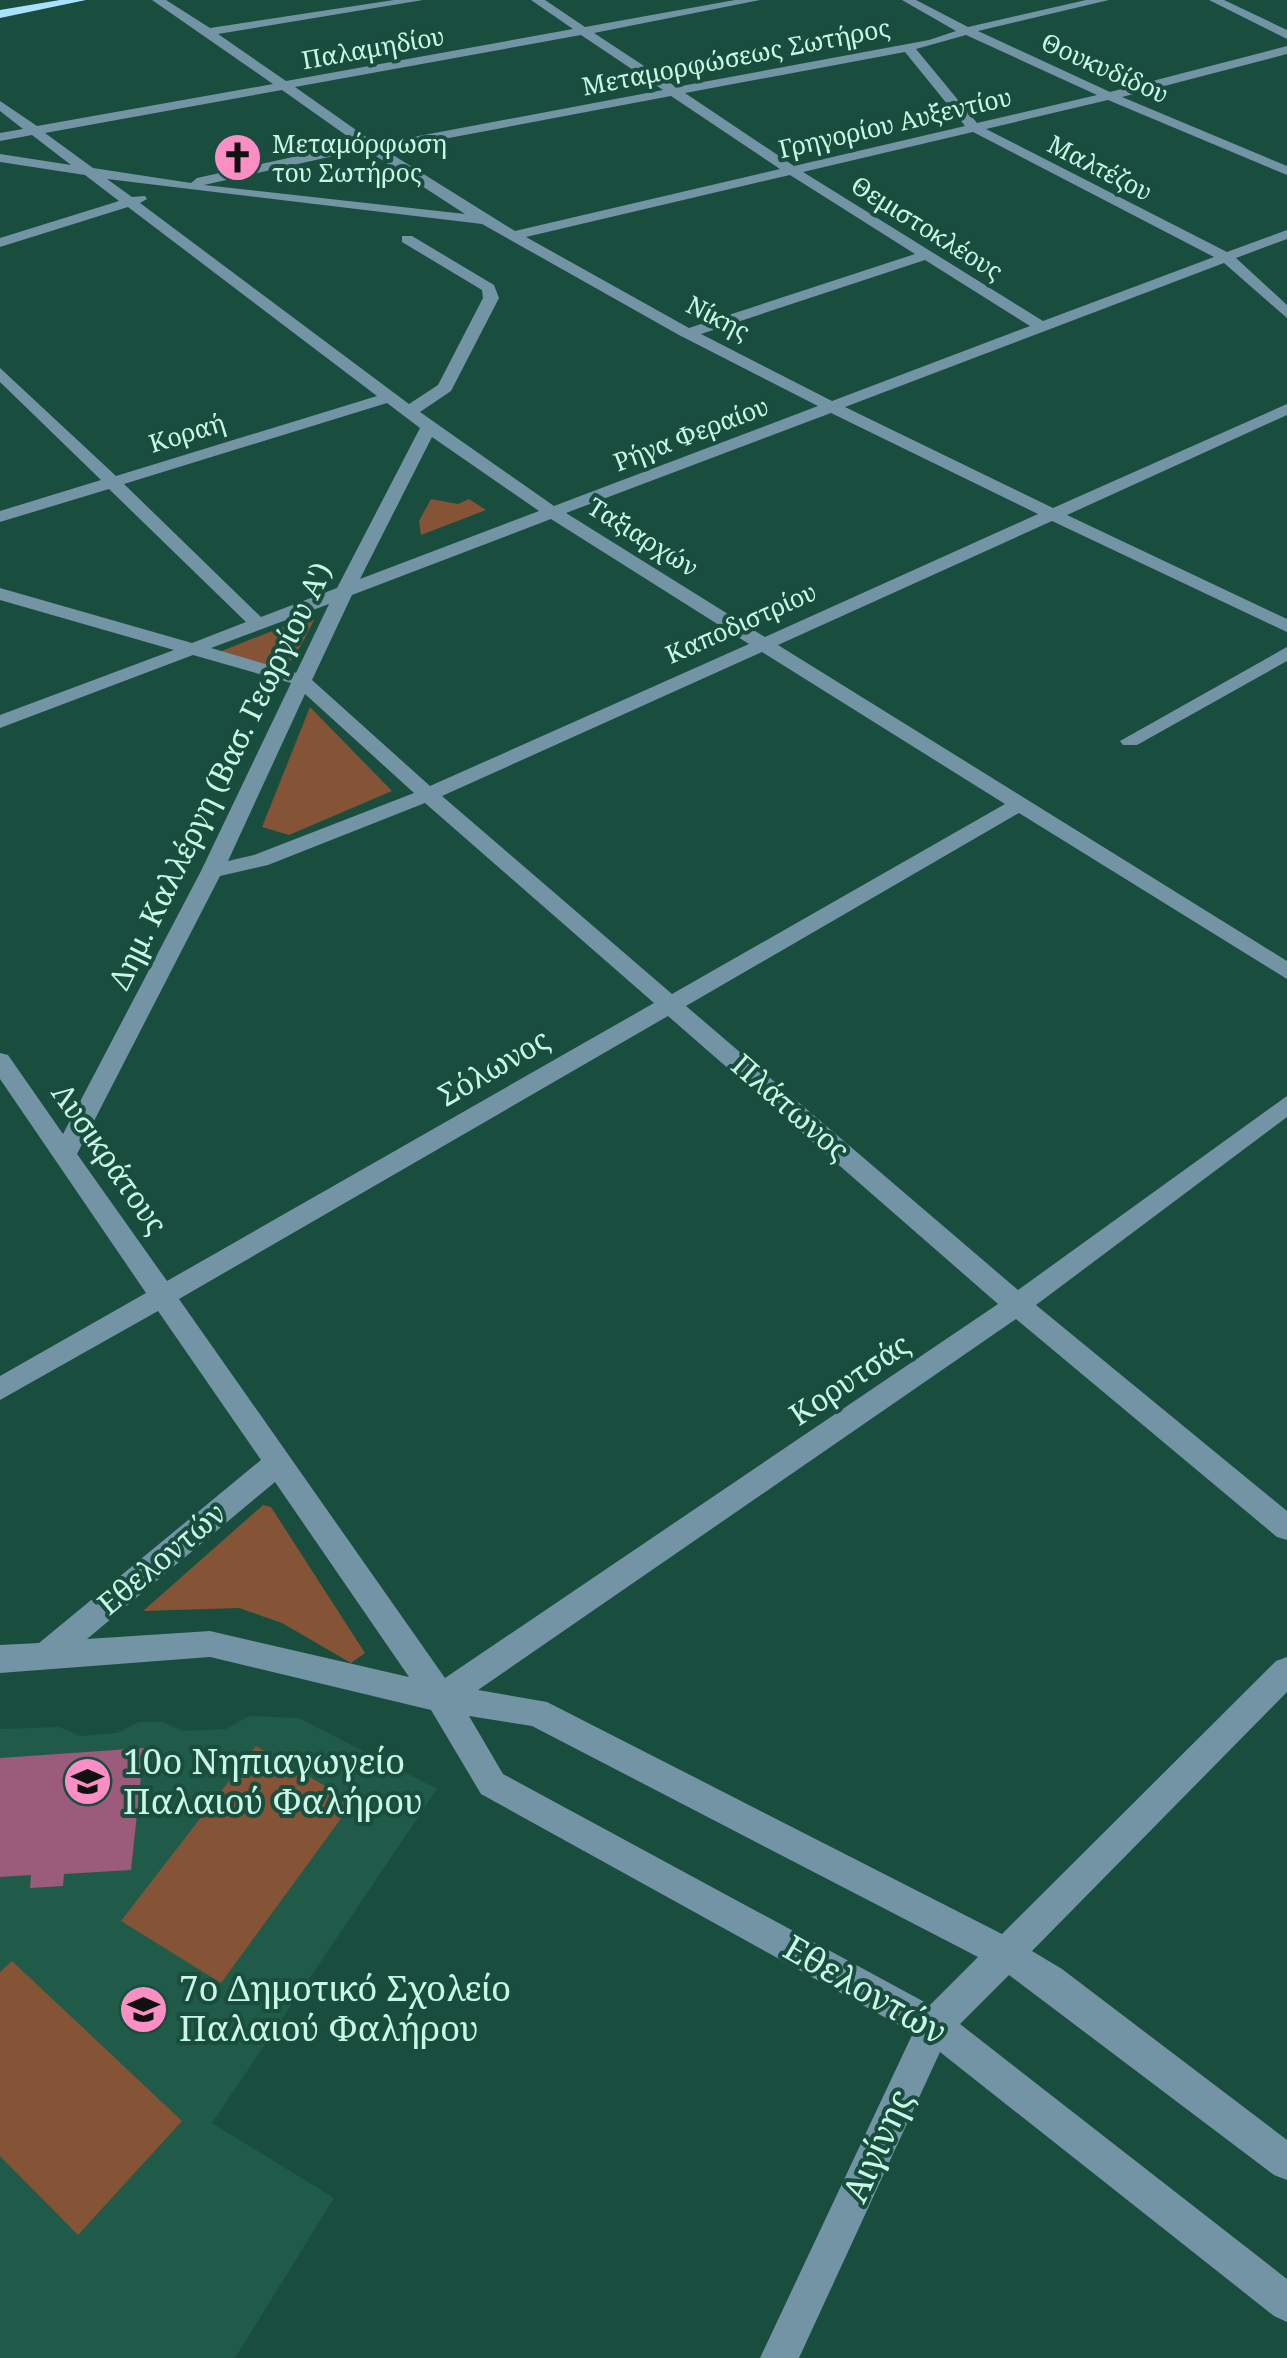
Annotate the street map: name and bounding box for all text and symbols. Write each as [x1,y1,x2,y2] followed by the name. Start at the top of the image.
[579,9,893,103] street label: Μεταμορφώσεως Σωτήρος
[299,18,447,76] street label: Παλαμηδίου
[1036,24,1174,110] street label: Θουκυδίδου
[775,79,1015,165] street label: Γρηγορίου Αυξεντίου
[272,126,447,189] place label: Μεταμόρφωση του Σωτήρος
[1042,126,1159,208] street label: Μαλτέζου
[211,132,263,184] church icon: Μεταμόρφωση του Σωτήρος
[845,167,1010,287] street label: Θεμιστοκλέους
[681,287,756,347] street label: Νίκης
[608,388,773,478] street label: Ρήγα Φεραίου
[144,404,229,460] street label: Κοραή
[582,489,705,583] street label: Ταξιαρχών
[98,555,341,996] street label: Δημ. Καλλέργη (Βασ. Γεωργίου Α')
[660,574,822,671] street label: Καποδιστρίου
[430,1018,556,1115] street label: Σόλωνος
[723,1044,859,1170] street label: Πλάτωνος
[43,1074,177,1242] street label: Λυσικράτους
[781,1323,918,1434] street label: Κορυτσάς
[89,1492,234,1623] street label: Εθελοντών
[123,1737,423,1824] place label: 10ο Νηπιαγωγείο Παλαιού Φαλήρου
[62,1756,114,1808] school or university icon: 10ο Νηπιαγωγείο Παλαιού Φαλήρου
[776,1923,956,2054] street label: Εθελοντών
[179,1964,511,2051] place label: 7ο Δημοτικό Σχολείο Παλαιού Φαλήρου
[118,1983,170,2035] school or university icon: 7ο Δημοτικό Σχολείο Παλαιού Φαλήρου
[830,2081,923,2209] street label: Αιγίνης

